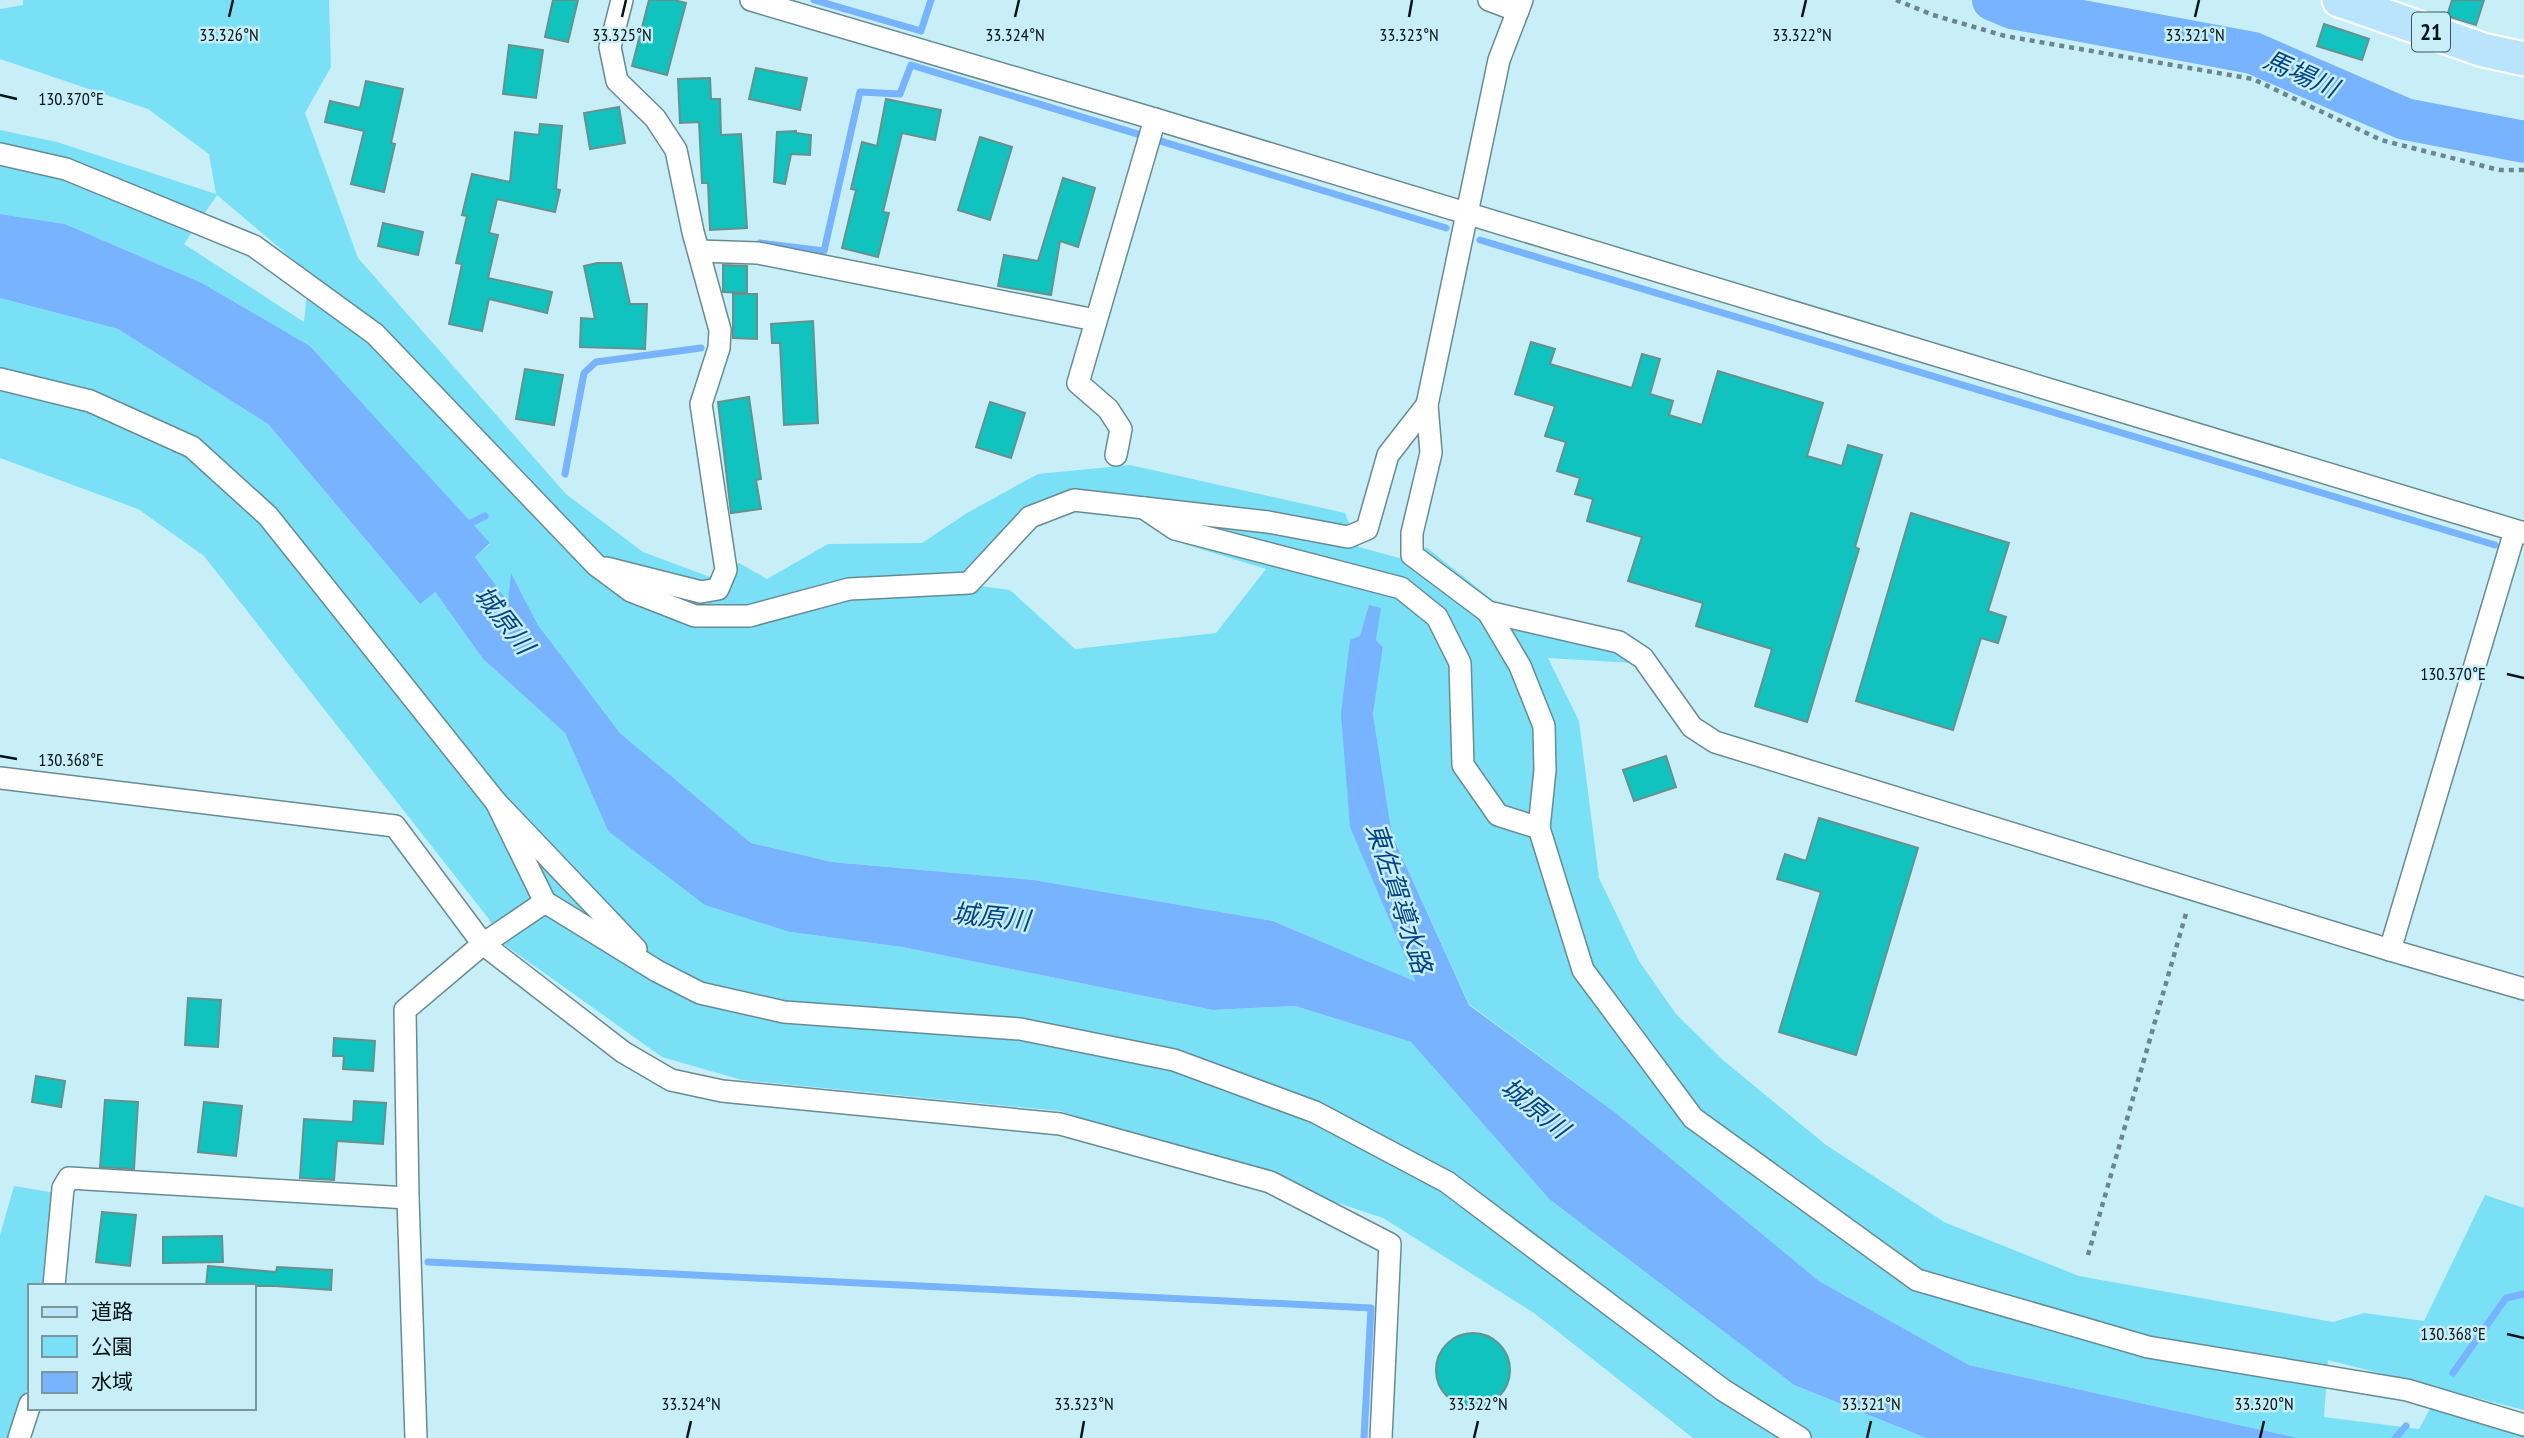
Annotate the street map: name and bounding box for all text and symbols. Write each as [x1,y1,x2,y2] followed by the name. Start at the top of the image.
[2412,12,2450,52] road number: 21
[199,23,259,46] text: 33.326°N
[592,23,652,46] text: 33.325°N
[985,23,1045,46] text: 33.324°N
[1379,23,1439,46] text: 33.323°N
[1772,23,1832,46] text: 33.322°N
[2165,23,2225,46] text: 33.321°N
[2259,43,2346,106] water label: 馬場川
[38,87,104,110] text: 130.370°E
[467,579,543,663] water label: 城原川
[2420,662,2486,685] text: 130.370°E
[38,748,104,771] text: 130.368°E
[1360,819,1440,979] water label: 東佐賀導水路
[951,896,1035,937] water label: 城原川
[1495,1070,1578,1147] water label: 城原川
[28,1284,256,1410] legend
[91,1298,133,1325] text: 道路
[2420,1322,2486,1345] text: 130.368°E
[91,1333,133,1360] text: 公園
[91,1368,133,1395] text: 水域
[661,1392,721,1415] text: 33.324°N
[1054,1392,1114,1415] text: 33.323°N
[1448,1392,1508,1415] text: 33.322°N
[1841,1392,1901,1415] text: 33.321°N
[2234,1392,2294,1415] text: 33.320°N

